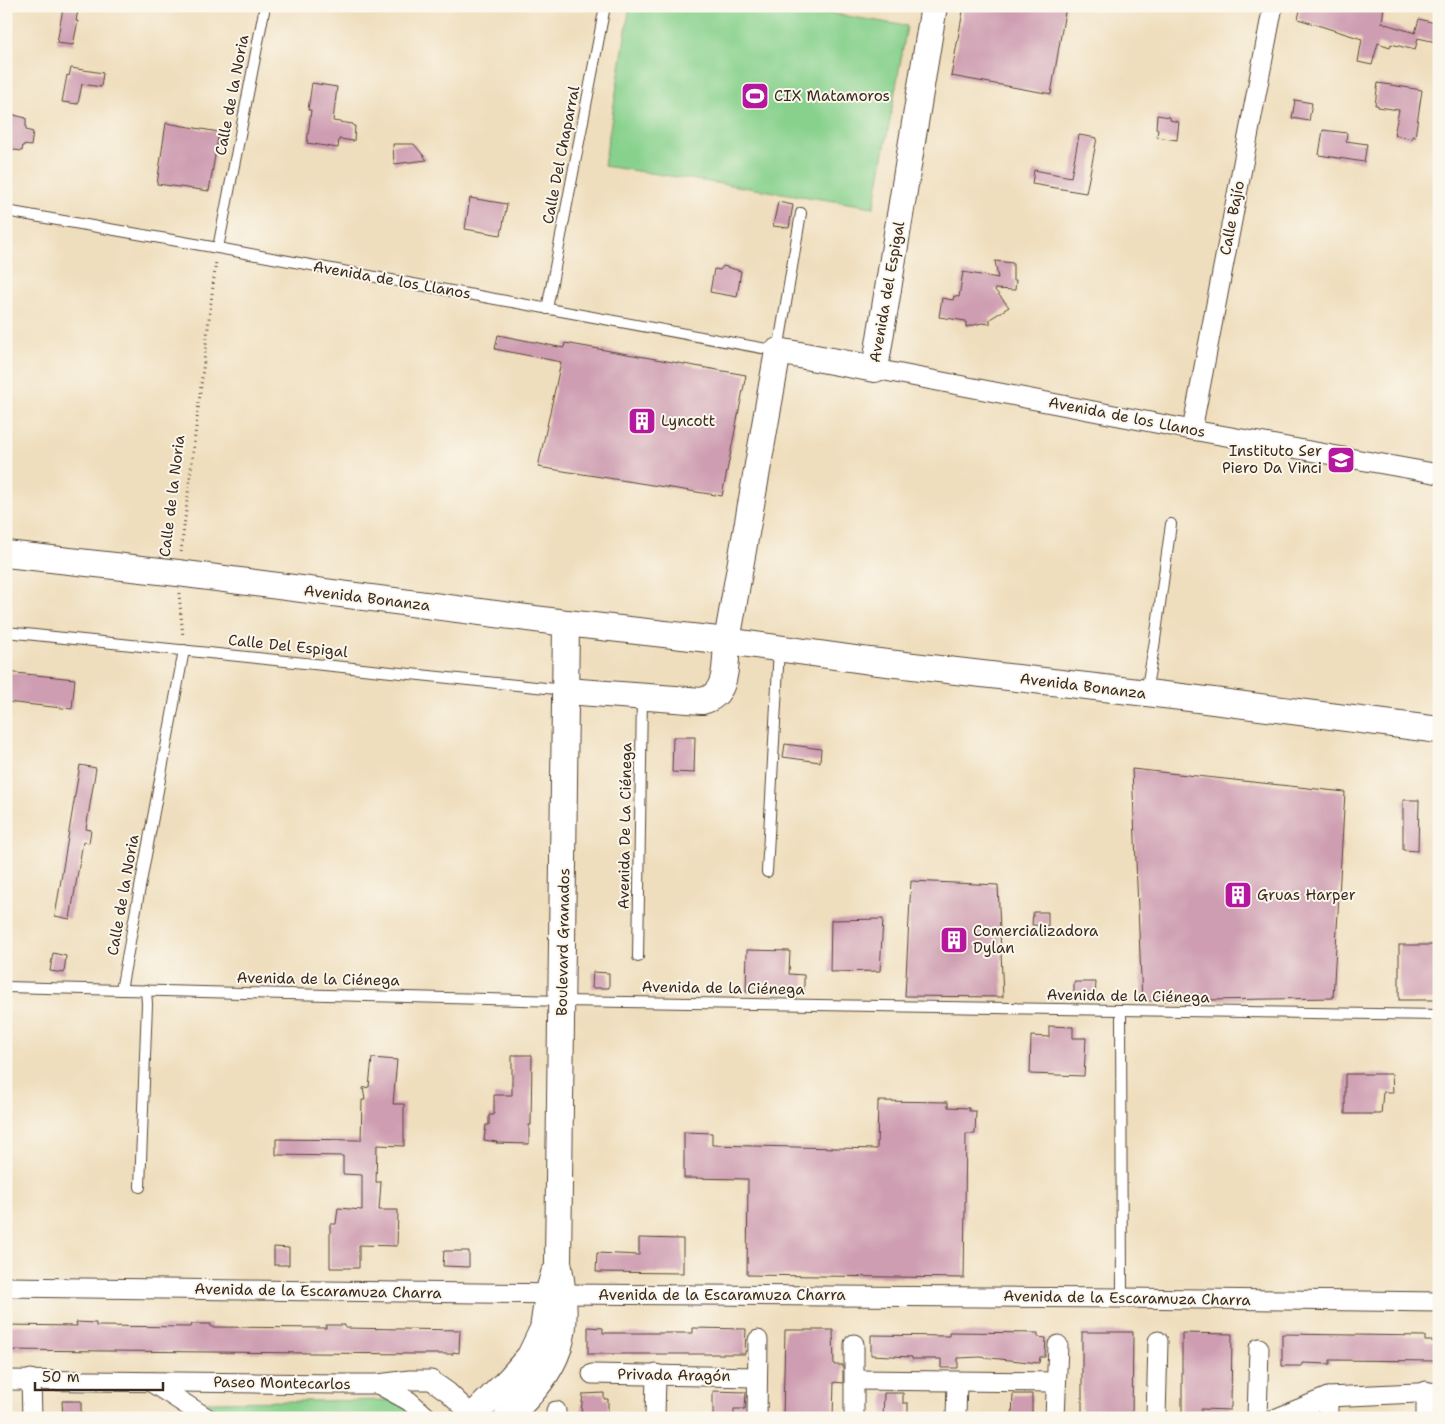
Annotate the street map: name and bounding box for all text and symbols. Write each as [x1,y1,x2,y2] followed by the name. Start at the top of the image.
[210,32,254,157] street label: Calle de la Noria
[740,81,770,111] sports icon: CIX Matamoros
[538,84,584,226] street label: Calle Del Chaparral
[774,86,890,106] place label: CIX Matamoros
[1215,179,1249,257] street label: Calle Bajío
[865,219,909,364] street label: Avenida del Espigal
[312,256,472,304] street label: Avenida de los Llanos
[1047,392,1207,442] street label: Avenida de los Llanos
[627,406,657,436] building icon: Lyncott
[661,411,715,431] place label: Lyncott
[155,433,189,558] street label: Calle de la Noria
[1222,441,1322,478] place label: Instituto Ser Piero Da Vinci
[1326,445,1356,475] school or university icon: Instituto Ser Piero Da Vinci
[303,580,432,616] street label: Avenida Bonanza
[227,630,349,662] street label: Calle Del Espigal
[1019,668,1148,704] street label: Avenida Bonanza
[614,742,636,910] street label: Avenida De La Ciénega
[102,832,144,957] street label: Calle de la Noria
[552,868,574,1016] street label: Boulevard Granados
[1223,880,1253,910] building icon: Gruas Harper
[1257,885,1356,905] place label: Gruas Harper
[973,921,1099,958] place label: Comercializadora Dylan
[939,925,969,955] building icon: Comercializadora Dylan
[236,968,400,990] street label: Avenida de la Ciénega
[641,977,805,999] street label: Avenida de la Ciénega
[1046,985,1210,1007] street label: Avenida de la Ciénega
[194,1279,443,1303] street label: Avenida de la Escaramuza Charra
[598,1285,846,1305] street label: Avenida de la Escaramuza Charra
[1003,1286,1252,1310] street label: Avenida de la Escaramuza Charra
[35,1359,162,1391] scale bar
[617,1364,731,1386] street label: Privada Aragón
[42,1367,80,1387] text: 50 m
[213,1372,351,1394] street label: Paseo Montecarlos

